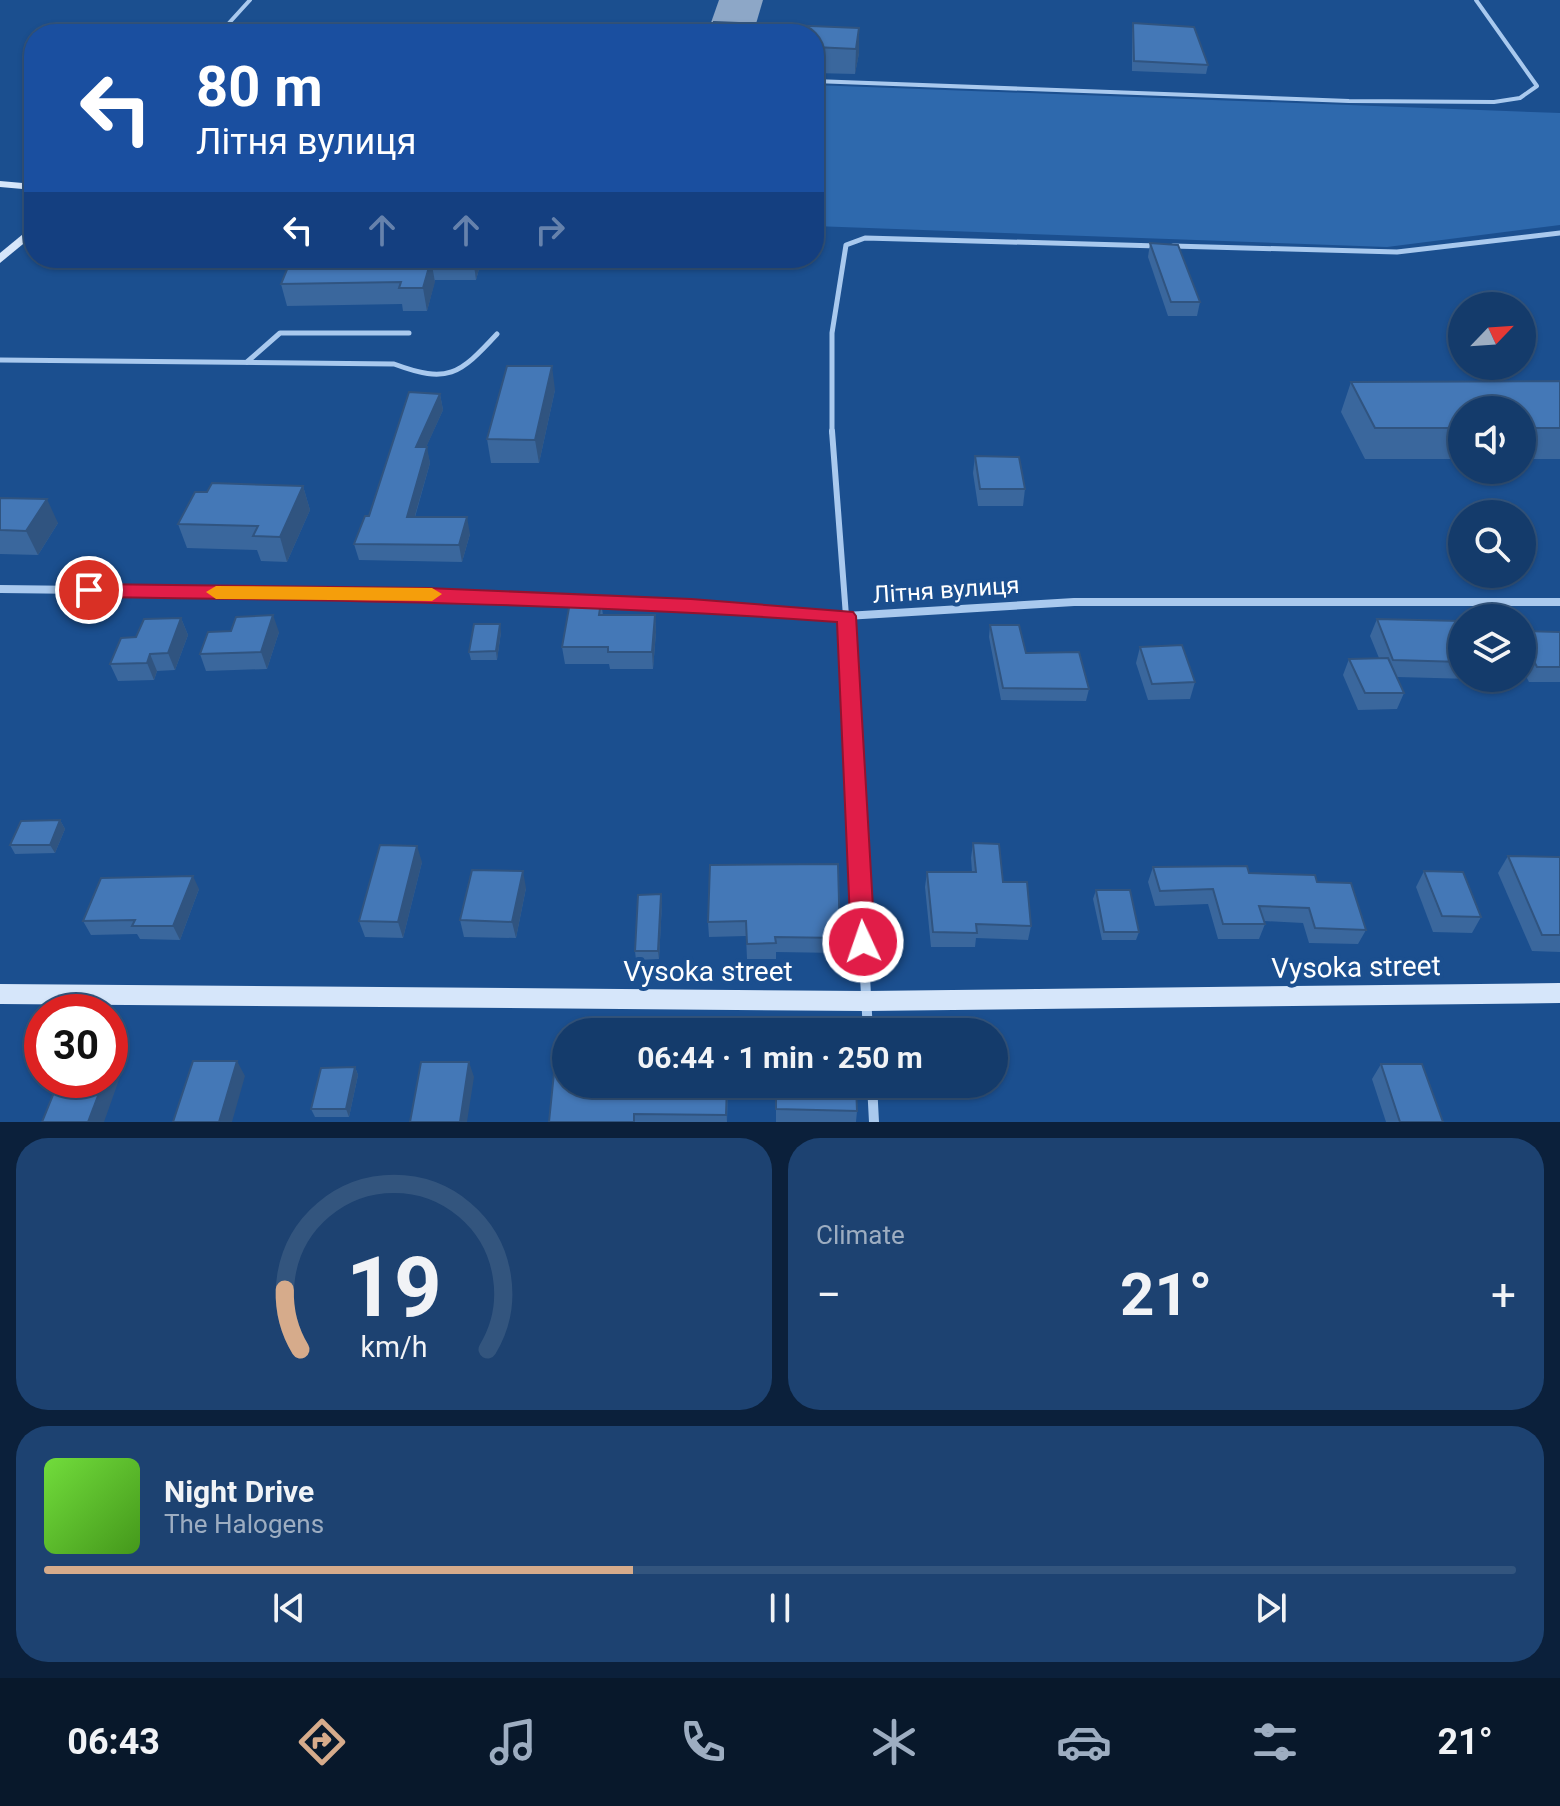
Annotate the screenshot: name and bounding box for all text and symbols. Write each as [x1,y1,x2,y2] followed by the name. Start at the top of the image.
[196,54,323,120] text: 80 m
[64,56,168,160] icon: left
[196,121,417,163] text: Літня вулиця
[276,208,320,252] icon: left
[360,208,404,252] icon: ahead
[444,208,488,252] icon: ahead
[528,208,572,252] icon: right
[1448,292,1536,380] north arrow
[1448,292,1536,692] map controls
[1448,396,1536,484] button: sound
[1448,500,1536,588] button: search
[55,556,123,624] pin
[67,568,111,612] icon: arrive
[872,571,1020,609] street label: Літня вулиця
[1448,604,1536,692] button: layers
[821,900,905,984] position arrow
[1271,949,1441,985] street label: Vysoka street
[623,955,793,988] street label: Vysoka street
[24,994,128,1098] speed limit sign: 30
[637,1040,923,1075] text: 06:44 · 1 min · 250 m
[816,1220,905,1250] text: Climate
[346,1239,442,1336] text: 19
[1120,1259,1212,1330] text: 21°
[816,1269,841,1321] text: −
[1491,1269,1516,1321] text: +
[360,1330,428,1364] text: km/h
[164,1474,314,1509] text: Night Drive
[164,1509,324,1539] text: The Halogens
[267,1586,311,1630] icon: previous
[758,1586,802,1630] icon: pause
[1249,1586,1293,1630] icon: next
[294,1714,350,1770] icon: directions
[485,1714,541,1770] icon: music
[675,1714,731,1770] icon: phone
[866,1714,922,1770] icon: climate
[1056,1714,1112,1770] icon: car
[1247,1714,1303,1770] icon: filters
[67,1721,160,1763] text: 06:43
[1437,1721,1493,1763] text: 21°

